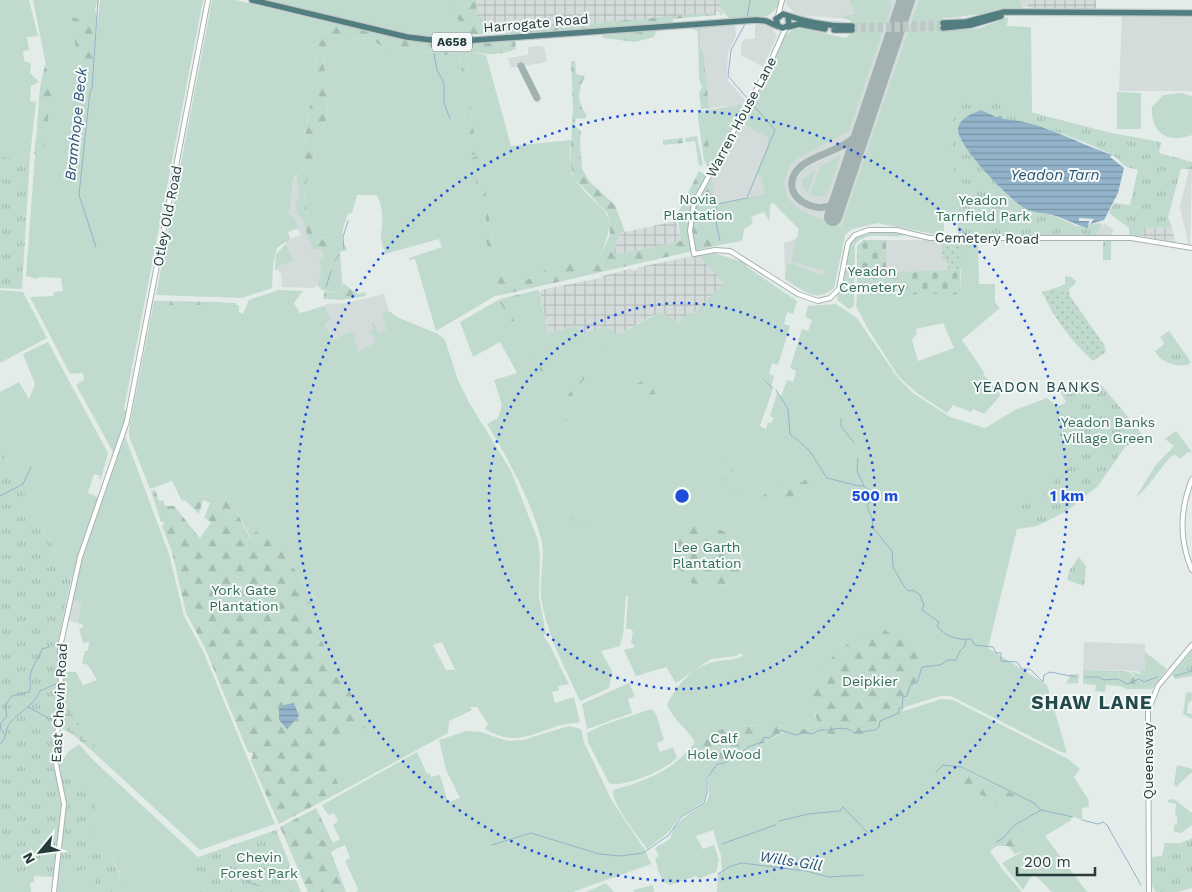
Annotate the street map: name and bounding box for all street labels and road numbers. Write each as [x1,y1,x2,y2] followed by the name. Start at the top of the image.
[483,10,589,36] street label: Harrogate Road
[432,32,472,52] road number: A658
[702,54,780,180] street label: Warren House Lane
[149,164,185,268] street label: Otley Old Road
[935,229,1039,247] street label: Cemetery Road
[48,643,70,763] street label: East Chevin Road
[1140,722,1156,800] street label: Queensway

